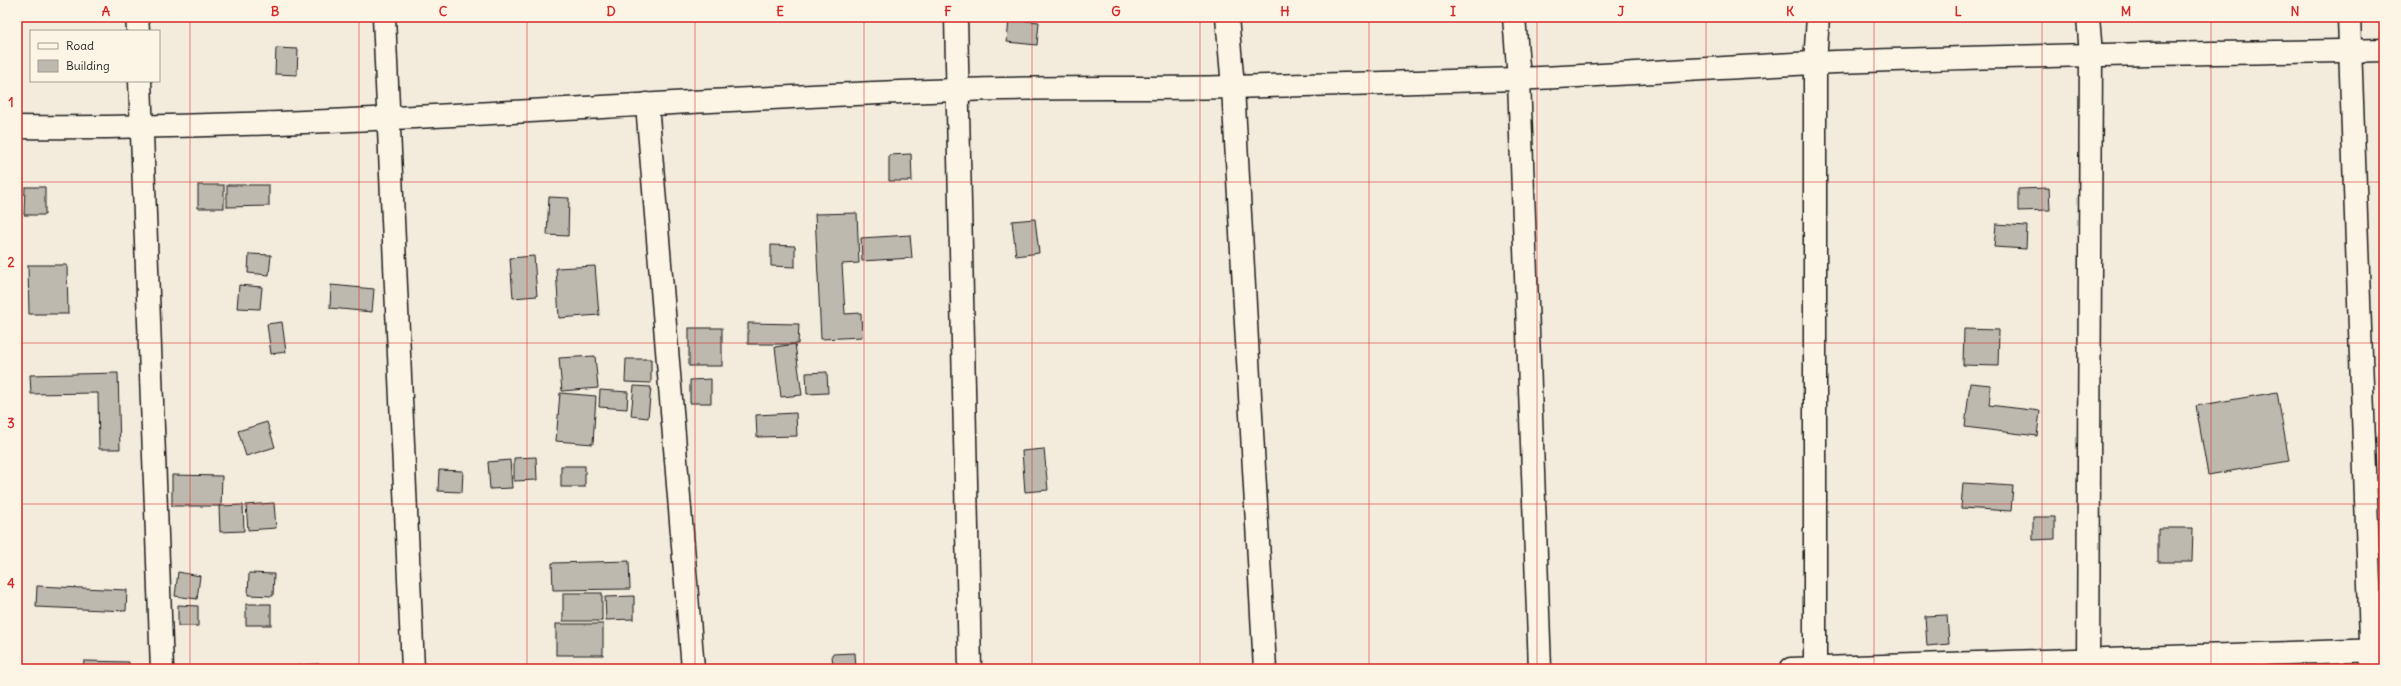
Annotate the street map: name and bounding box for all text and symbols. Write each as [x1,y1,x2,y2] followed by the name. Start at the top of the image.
[102,3,111,20] text: A
[271,3,280,20] text: B
[439,3,448,20] text: C
[606,3,616,20] text: D
[776,3,784,20] text: E
[944,3,952,20] text: F
[1111,3,1121,20] text: G
[1280,3,1290,20] text: H
[1450,3,1456,20] text: I
[1618,3,1625,20] text: J
[1786,3,1795,20] text: K
[1954,3,1962,20] text: L
[2121,3,2131,20] text: M
[2291,3,2299,20] text: N
[30,30,160,82] legend
[66,38,94,53] text: Road
[66,58,110,73] text: Building
[8,94,14,111] text: 1
[7,254,15,271] text: 2
[7,415,15,432] text: 3
[7,575,15,592] text: 4

